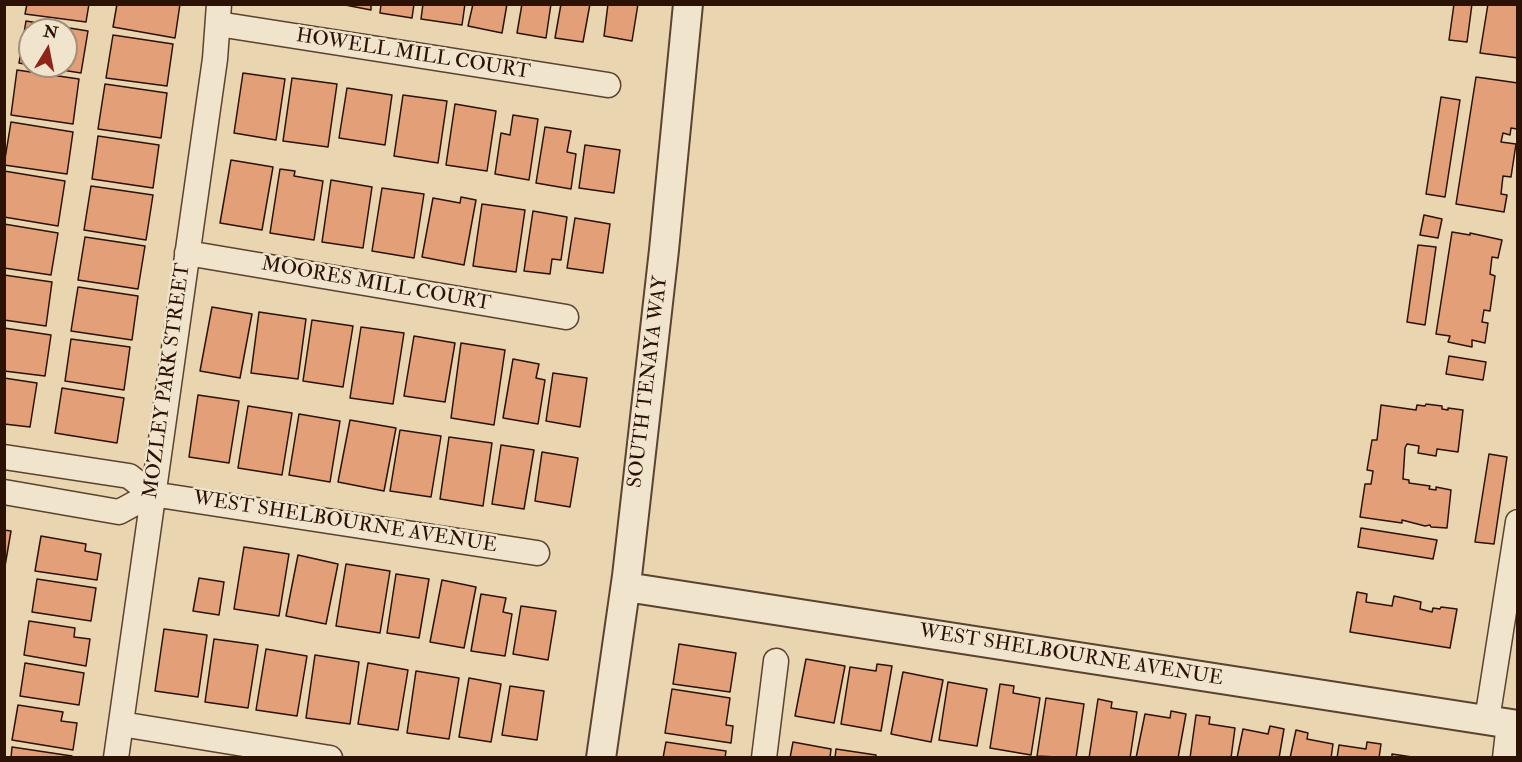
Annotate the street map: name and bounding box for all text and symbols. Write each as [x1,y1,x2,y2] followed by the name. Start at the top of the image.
[18,18,78,78] north arrow
[42,21,60,43] text: N
[294,25,532,85] street label: HOWELL MILL COURT
[259,253,493,317] street label: MOORES MILL COURT
[140,262,196,500] street label: MOZLEY PARK STREET
[624,275,674,489] street label: SOUTH TENAYA WAY
[191,487,499,559] street label: WEST SHELBOURNE AVENUE
[917,620,1225,692] street label: WEST SHELBOURNE AVENUE

